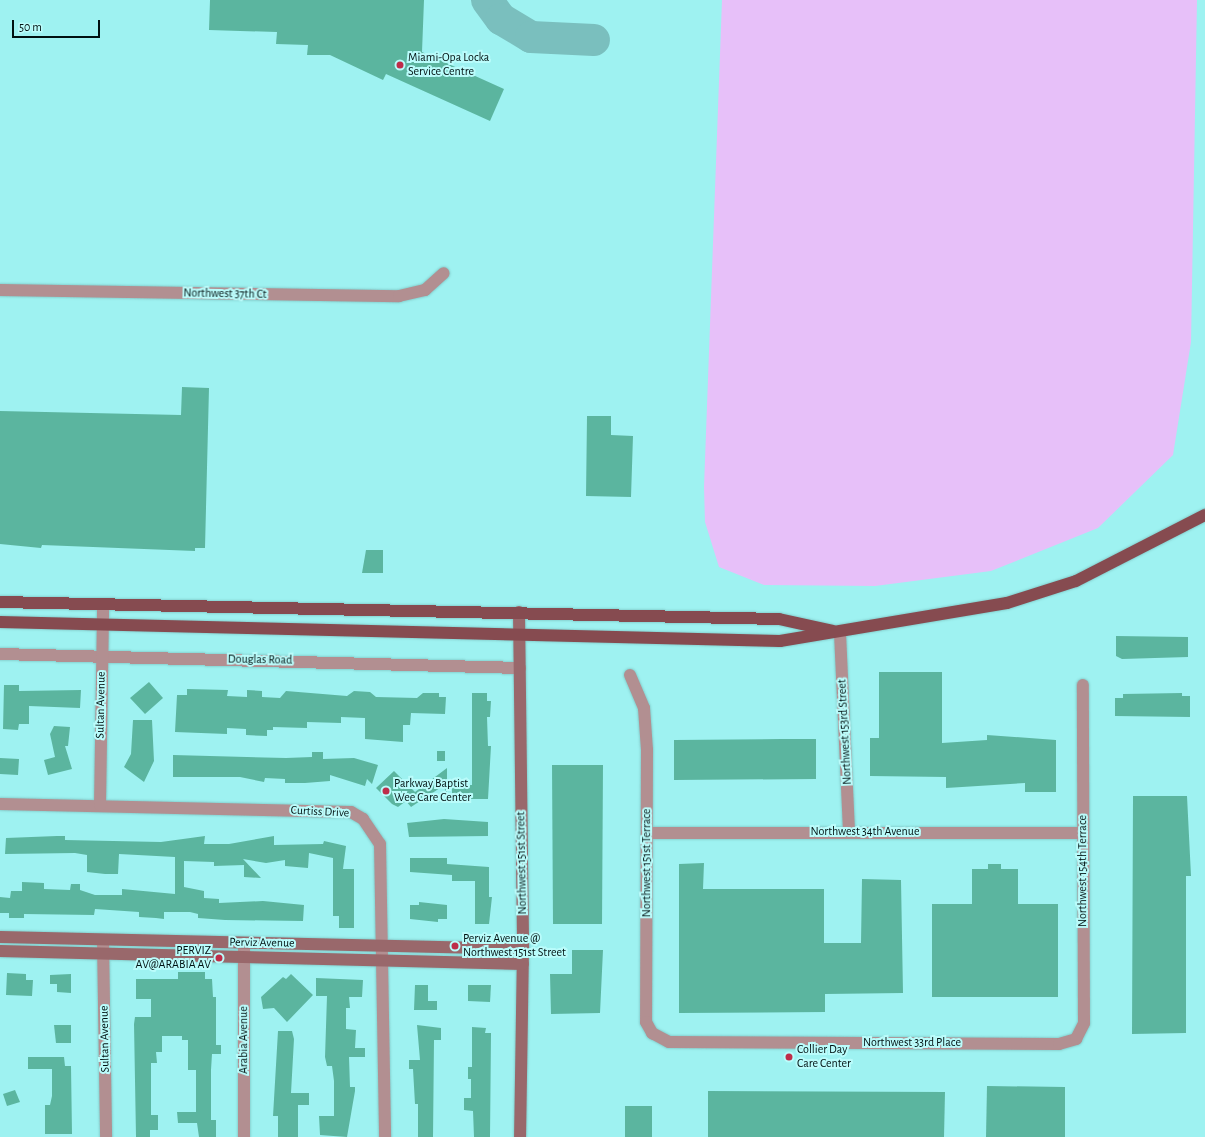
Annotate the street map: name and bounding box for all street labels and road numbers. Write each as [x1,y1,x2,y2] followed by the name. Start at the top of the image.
[183,286,267,302] street label: Northwest 37th Ct
[228,652,292,668] street label: Douglas Road
[93,671,109,739] street label: Sultan Avenue
[835,679,855,785] street label: Northwest 153rd Street
[290,803,350,821] street label: Curtiss Drive
[640,809,654,917] street label: Northwest 151st Terrace
[514,811,530,915] street label: Northwest 151st Street
[1076,815,1090,927] street label: Northwest 154th Terrace
[811,825,919,839] street label: Northwest 34th Avenue
[229,935,295,951] street label: Perviz Avenue
[97,1005,113,1073] street label: Sultan Avenue
[237,1006,251,1074] street label: Arabia Avenue
[863,1036,961,1050] street label: Northwest 33rd Place

